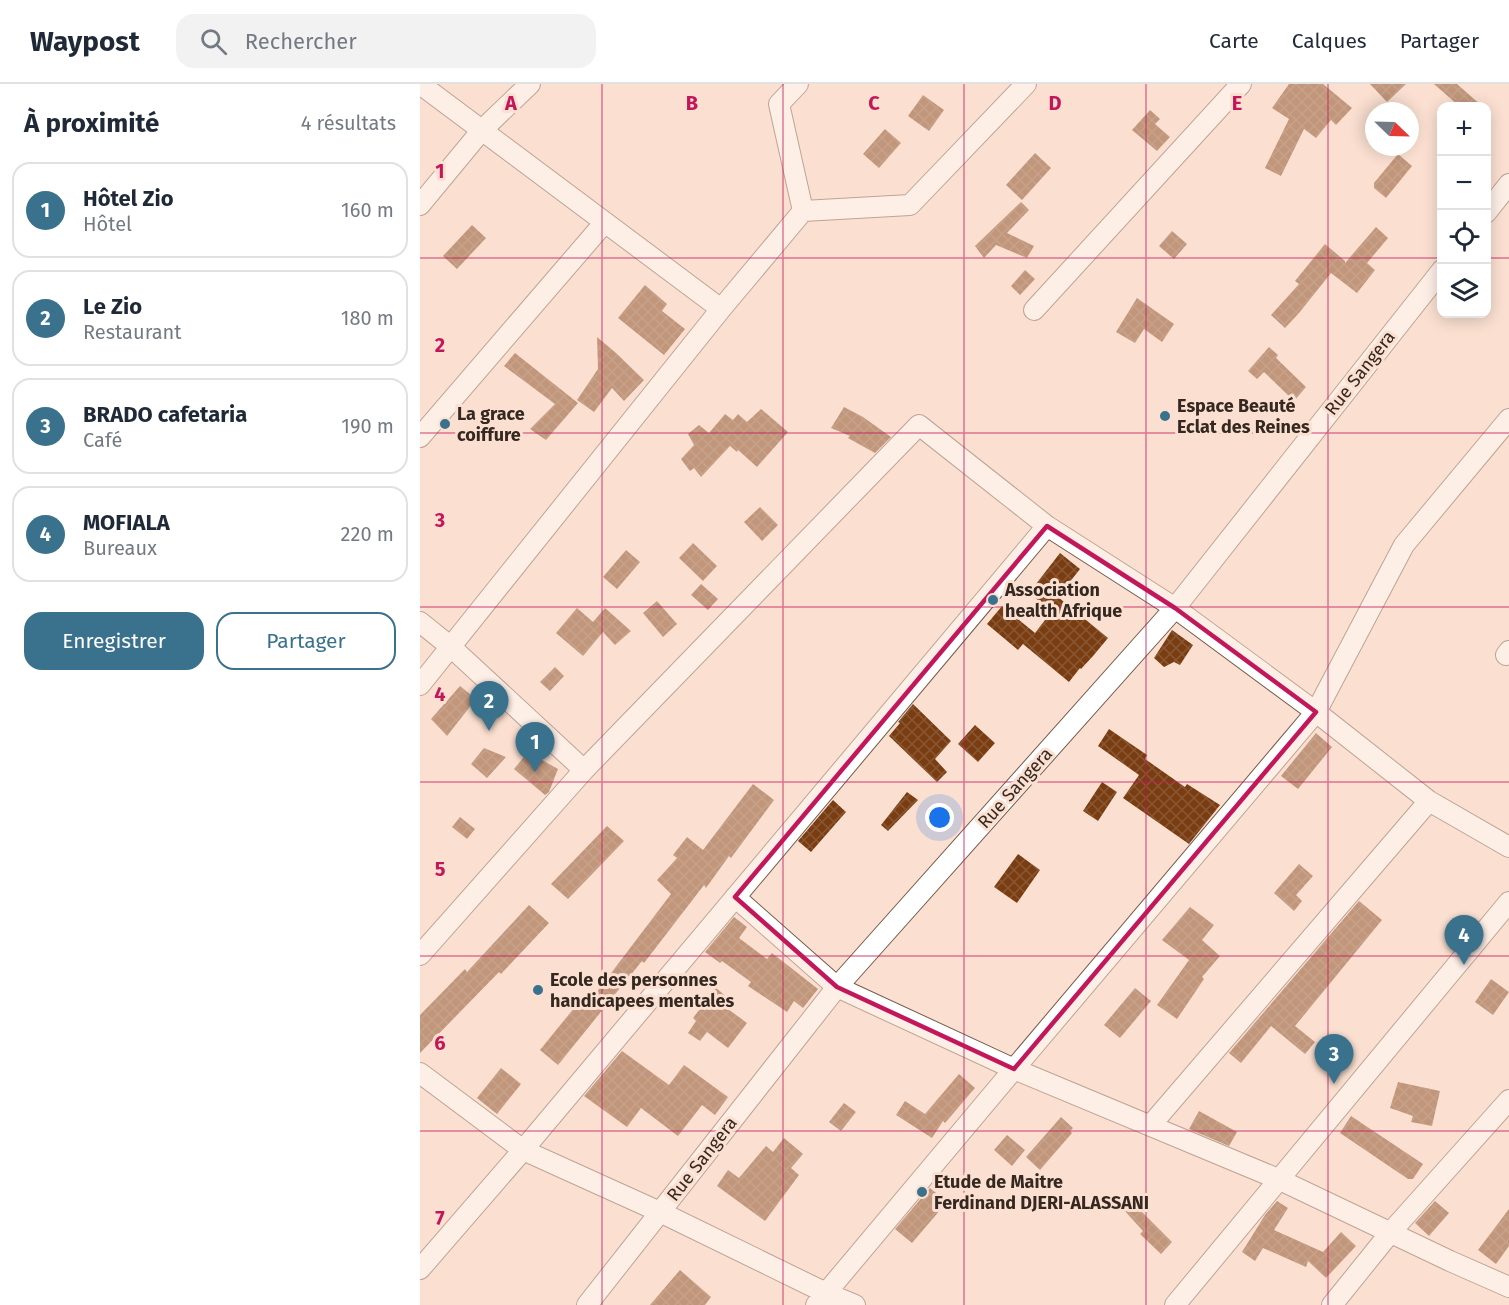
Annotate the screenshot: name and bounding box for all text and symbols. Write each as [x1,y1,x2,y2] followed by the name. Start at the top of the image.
[176,14,596,68] search box
[30,25,140,58] text: Waypost
[197,25,230,58] icon: search
[245,28,357,55] text: Rechercher
[1209,28,1259,54] text: Carte
[1292,28,1367,54] text: Calques
[1400,28,1479,54] text: Partager
[504,91,518,115] text: A
[686,91,698,115] text: B
[868,91,880,115] text: C
[1048,91,1062,115] text: D
[1232,91,1242,115] text: E
[1365,102,1419,156] north arrow
[1437,102,1491,318] map controls
[1437,102,1491,156] button: +
[24,108,159,139] text: À proximité
[301,111,396,135] text: 4 résultats
[1437,156,1491,210] button: −
[435,159,445,183] text: 1
[83,185,174,212] text: Hôtel Zio
[41,198,50,222] text: 1
[341,198,394,222] text: 160 m
[1437,210,1491,264] button: locate
[83,212,132,236] text: Hôtel
[1437,264,1491,318] button: layers
[83,293,142,320] text: Le Zio
[40,306,51,330] text: 2
[341,306,394,330] text: 180 m
[83,320,181,344] text: Restaurant
[1320,326,1400,420] street label: Rue Sangera
[435,333,445,357] text: 2
[1177,395,1310,438] place label: Espace Beauté Eclat des Reines
[83,401,247,428] text: BRADO cafetaria
[457,403,525,446] place label: La grace coiffure
[1158,409,1172,423] marker: Espace Beauté Eclat des Reines
[40,414,51,438] text: 3
[341,414,394,438] text: 190 m
[438,417,452,431] marker: La grace coiffure
[83,428,122,452] text: Café
[434,508,445,532] text: 3
[83,509,170,536] text: MOFIALA
[40,522,51,546] text: 4
[341,522,394,546] text: 220 m
[83,536,157,560] text: Bureaux
[1004,579,1122,622] place label: Association health Afrique
[986,593,1000,607] marker: Association health Afrique
[24,612,204,670] button: Enregistrer
[216,612,396,670] button: Partager
[434,682,446,706] text: 4
[470,682,508,731] pin: 2
[516,722,554,772] pin: 1
[973,743,1057,833] street label: Rue Sangera
[925,803,954,832] your location
[435,857,446,881] text: 5
[1444,916,1484,965] pin: 4
[550,969,735,1012] place label: Ecole des personnes handicapees mentales
[531,983,545,997] marker: Ecole des personnes handicapees mentales
[434,1031,446,1055] text: 6
[1314,1034,1354,1084] pin: 3
[662,1112,742,1206] street label: Rue Sangera
[934,1171,1149,1214] place label: Etude de Maitre Ferdinand DJERI-ALASSANI
[915,1185,929,1199] marker: Etude de Maitre Ferdinand DJERI-ALASSANI
[435,1206,445,1230] text: 7

